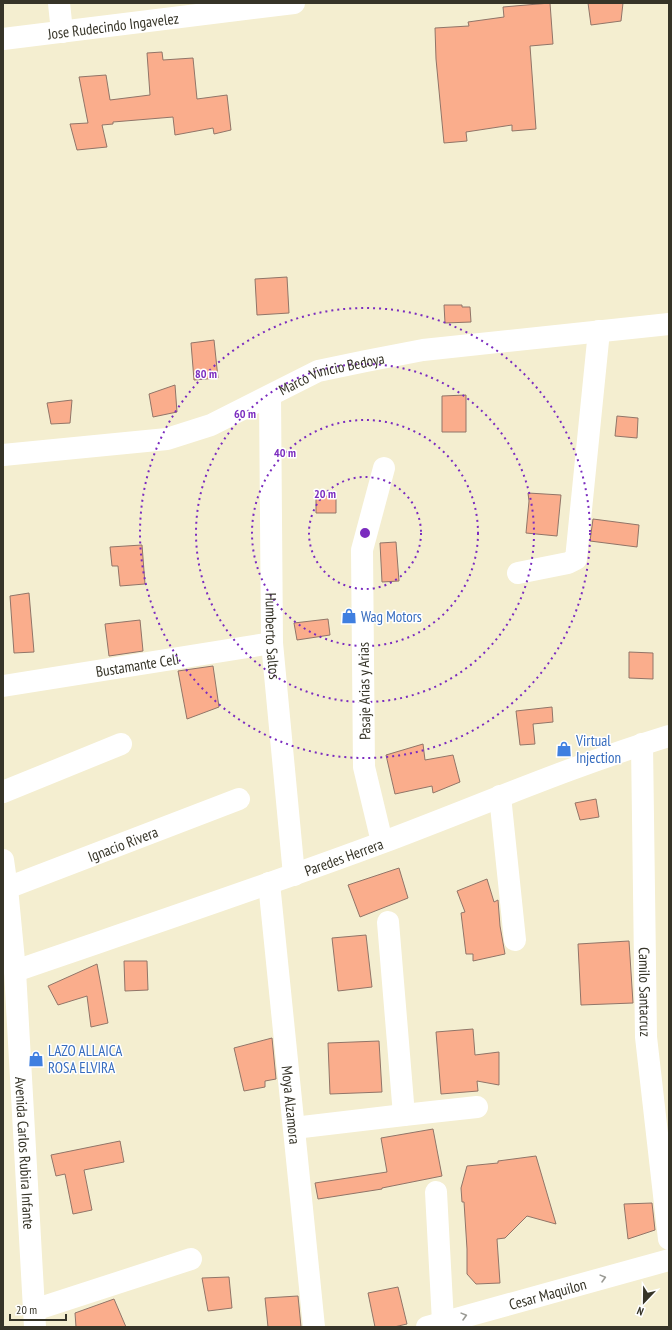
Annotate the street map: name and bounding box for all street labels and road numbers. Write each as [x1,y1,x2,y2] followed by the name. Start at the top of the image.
[46,8,180,43] street label: Jose Rudecindo Ingavelez
[275,348,386,399] street label: Marco Vinicio Bedoya
[262,593,285,680] street label: Humberto Saltos
[354,642,374,740] street label: Pasaje Arias y Arias
[94,649,180,681] street label: Bustamante Celi
[85,822,160,866] street label: Ignacio Rivera
[302,834,386,880] street label: Paredes Herrera
[635,947,655,1037] street label: Camilo Santacruz
[278,1065,305,1145] street label: Moya Alzamora
[11,1076,39,1230] street label: Avenida Carlos Rubira Infante
[507,1274,588,1313] street label: Cesar Maquilon

